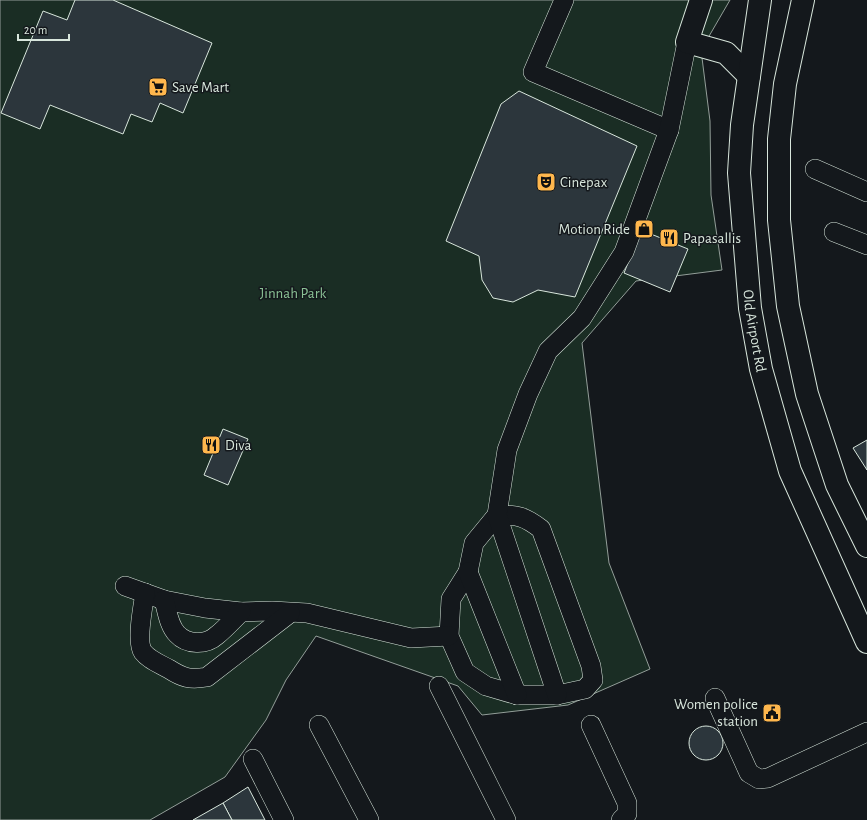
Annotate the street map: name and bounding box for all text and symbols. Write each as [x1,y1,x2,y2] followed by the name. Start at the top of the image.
[18,16,69,42] scale bar
[24,24,47,36] text: 20 m
[147,76,169,98] supermarket icon: Save Mart
[172,80,229,95] place label: Save Mart
[535,171,557,193] theatre icon: Cinepax
[560,175,608,190] place label: Cinepax
[633,218,655,240] shop icon: Motion Ride
[559,222,630,237] place label: Motion Ride
[658,227,680,249] restaurant icon: Papasallis
[683,231,741,246] place label: Papasallis
[260,286,327,301] park label: Jinnah Park
[741,289,769,373] street label: Old Airport Rd
[200,434,222,456] restaurant icon: Diva
[225,438,251,453] place label: Diva
[674,697,758,729] place label: Women police station
[761,702,783,724] public building icon: Women police station

